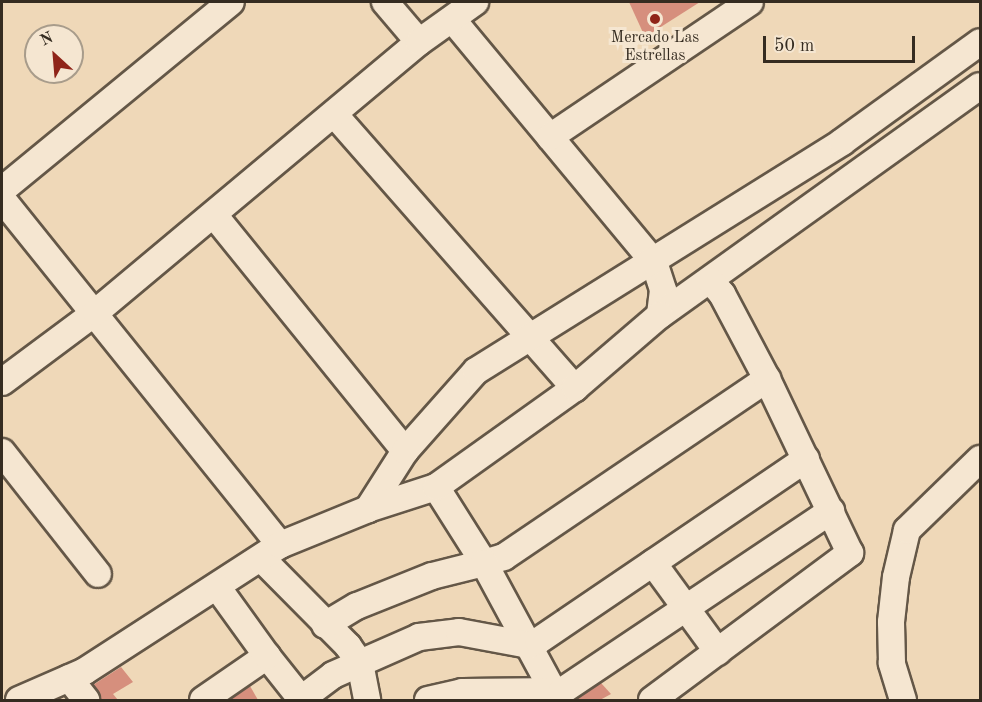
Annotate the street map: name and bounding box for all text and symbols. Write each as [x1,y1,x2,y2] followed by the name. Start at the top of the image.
[648,12,662,26] marker: Mercado Las Estrellas
[24,24,84,84] north arrow
[766,24,918,62] scale bar
[611,28,699,66] place label: Mercado Las Estrellas
[38,30,56,49] text: N
[774,37,814,55] text: 50 m

